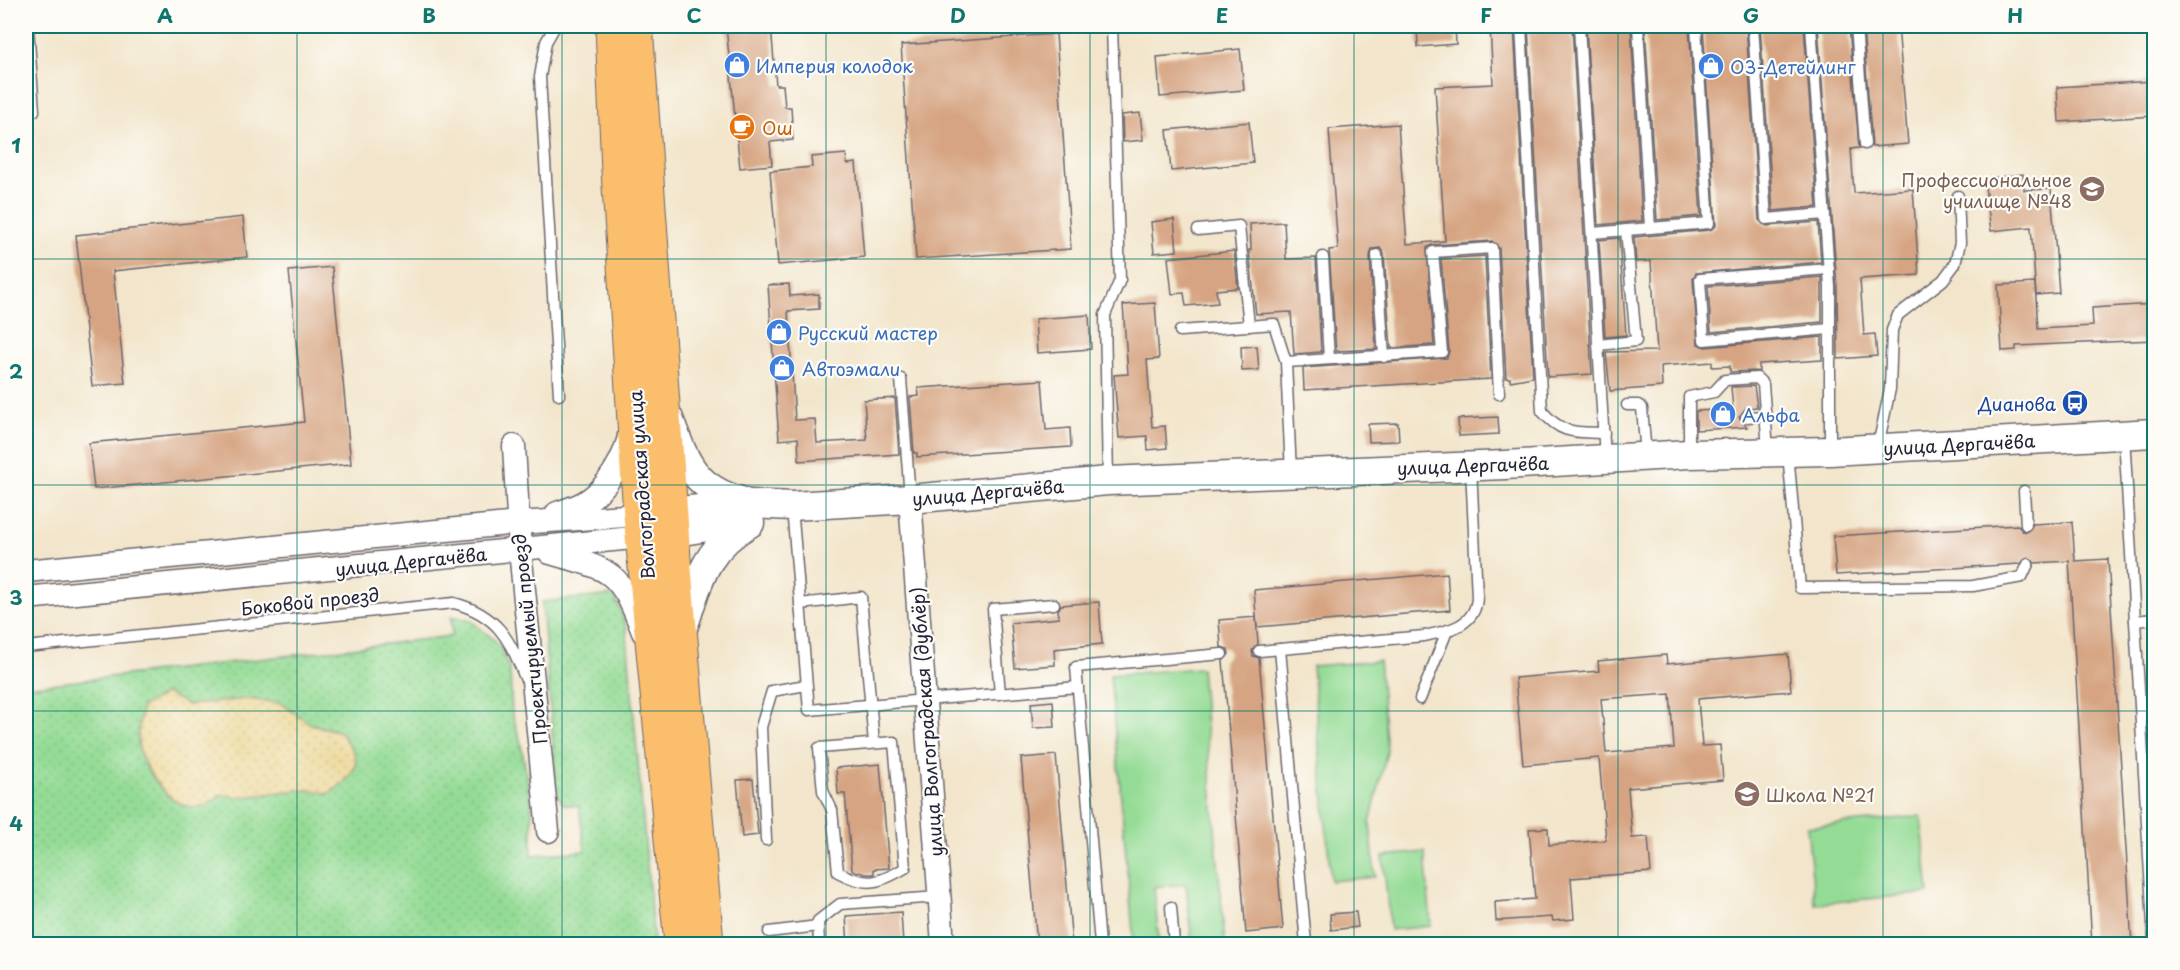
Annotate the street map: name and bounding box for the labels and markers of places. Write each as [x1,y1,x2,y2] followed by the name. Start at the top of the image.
[722,50,752,80] shop icon: Империя колодок
[1696,51,1726,81] shop icon: О3-Детейлинг
[756,52,913,79] place label: Империя колодок
[1730,53,1856,80] place label: О3-Детейлинг
[727,112,757,142] cafe icon: Ош
[762,114,793,141] place label: Ош
[1901,166,2072,214] place label: Профессиональное училище №48
[2077,174,2107,204] school or university icon: Профессиональное училище №48
[764,317,794,347] shop icon: Русский мастер
[798,319,938,346] place label: Русский мастер
[767,353,797,383] shop icon: Автоэмали
[802,355,900,382] place label: Автоэмали
[2060,388,2090,418] bus stop icon: Дианова
[1977,390,2057,417] place label: Дианова
[1708,399,1738,429] shop icon: Альфа
[1742,401,1801,428] place label: Альфа
[1732,779,1762,809] school or university icon: Школа №21
[1766,781,1875,808] place label: Школа №21

